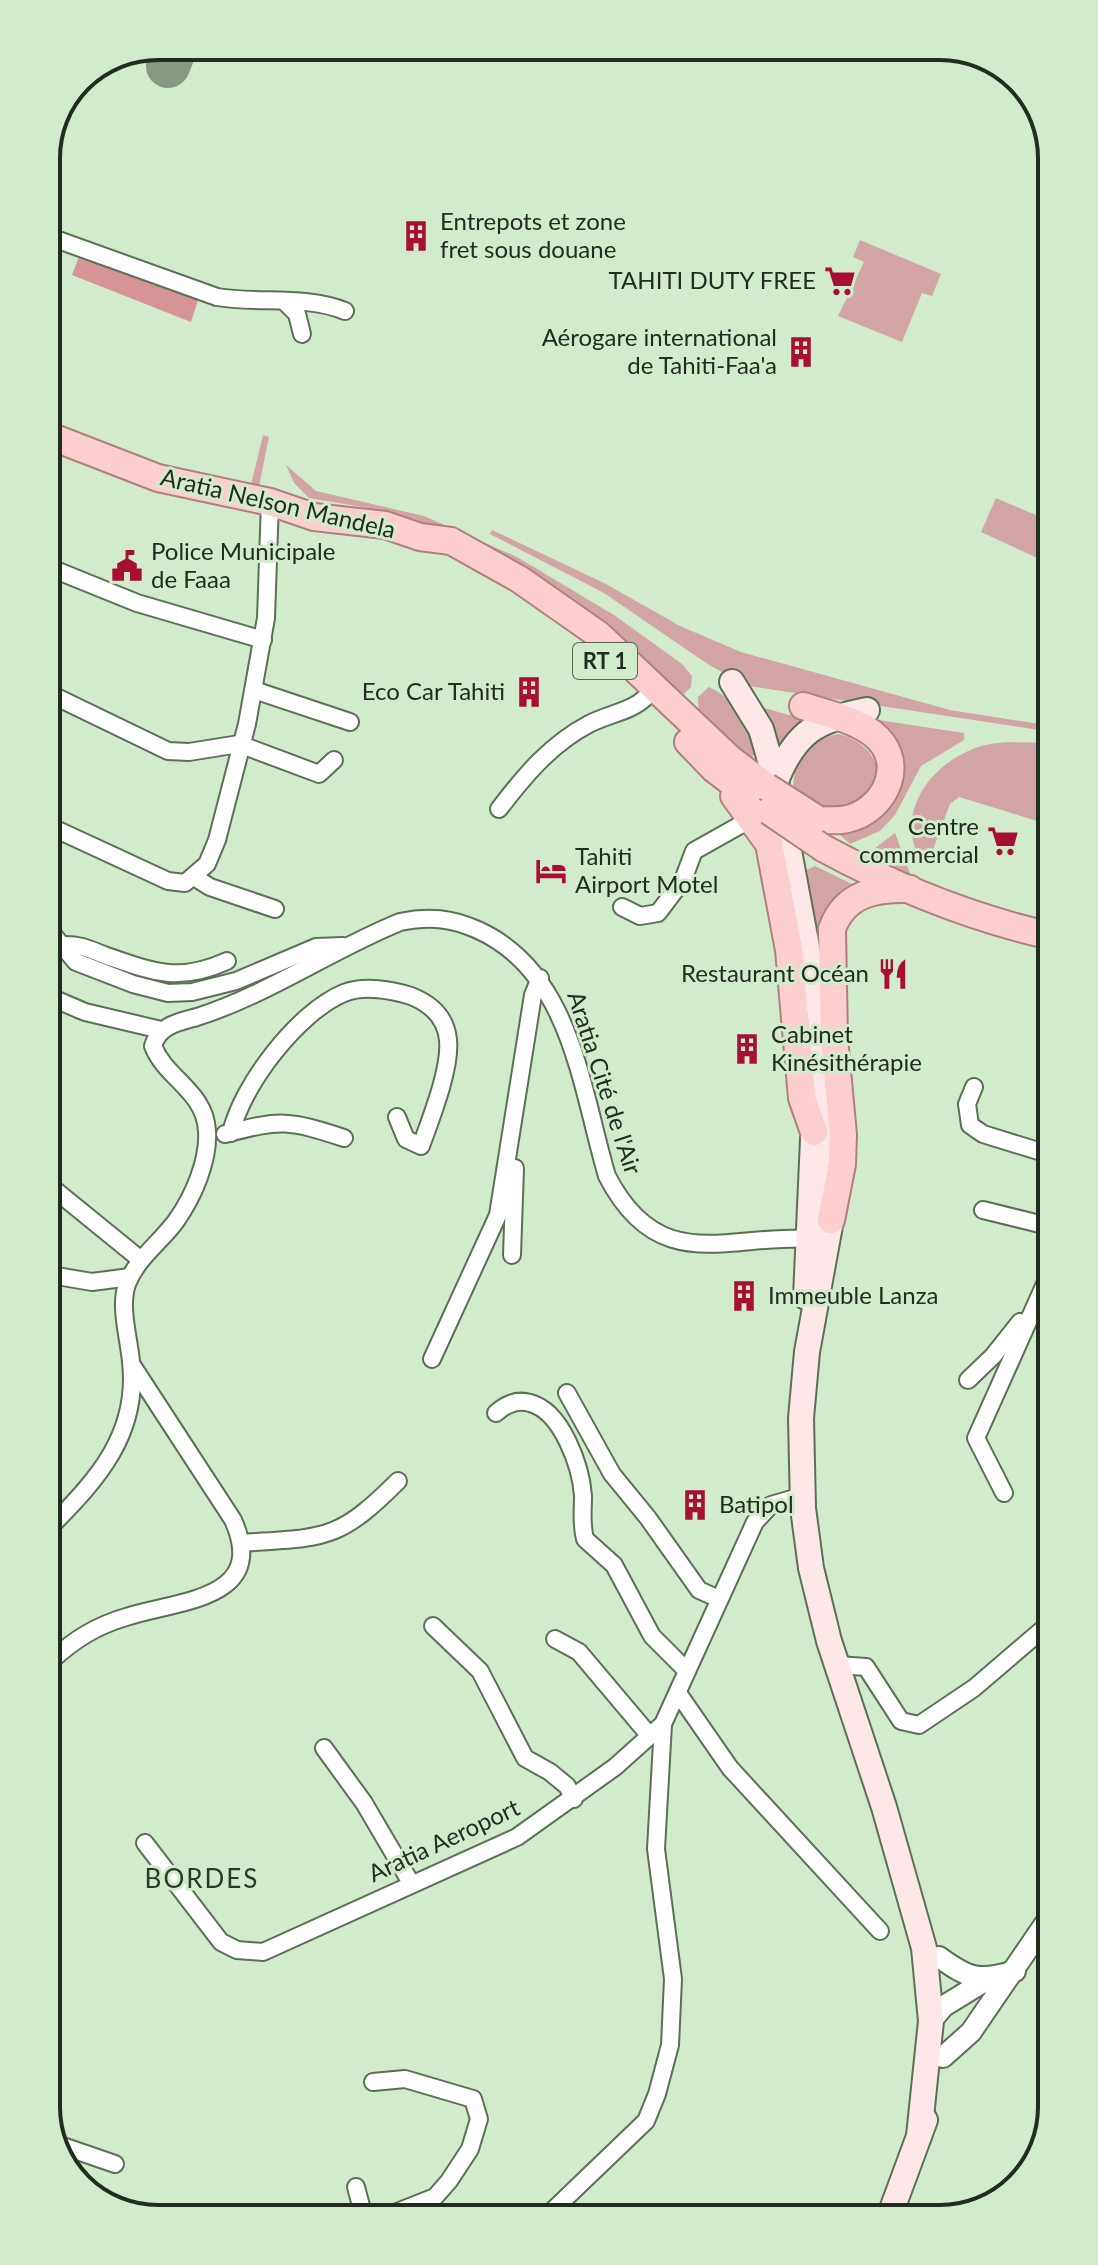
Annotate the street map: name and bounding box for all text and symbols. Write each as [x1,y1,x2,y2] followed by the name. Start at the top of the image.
[440,206,626,263] place label: Entrepots et zone fret sous douane
[399,219,433,253] building icon: Entrepots et zone fret sous douane
[823,264,857,298] supermarket icon: TAHITI DUTY FREE
[609,265,816,294] place label: TAHITI DUTY FREE
[542,322,777,379] place label: Aérogare international de Tahiti-Faa'a
[784,335,818,369] building icon: Aérogare international de Tahiti-Faa'a
[158,461,399,544] street label: Aratia Nelson Mandela
[151,536,335,593] place label: Police Municipale de Faaa
[110,549,144,583] public building icon: Police Municipale de Faaa
[573,643,637,679] road number: RT 1
[512,675,546,709] building icon: Eco Car Tahiti
[362,676,505,705] place label: Eco Car Tahiti
[859,811,979,868] place label: Centre commercial
[986,824,1020,858] supermarket icon: Centre commercial
[575,841,718,898] place label: Tahiti Airport Motel
[534,854,568,888] hotel icon: Tahiti Airport Motel
[876,957,910,991] restaurant icon: Restaurant Océan
[681,958,869,987] place label: Restaurant Océan
[562,987,649,1178] street label: Aratia Cité de l'Air
[771,1019,922,1076] place label: Cabinet Kinésithérapie
[730,1032,764,1066] building icon: Cabinet Kinésithérapie
[727,1279,761,1313] building icon: Immeuble Lanza
[768,1280,938,1309] place label: Immeuble Lanza
[678,1488,712,1522] building icon: Batipol
[719,1489,794,1518] place label: Batipol
[363,1792,524,1887] street label: Aratia Aeroport
[145,1862,259,1894] district label: BORDES

